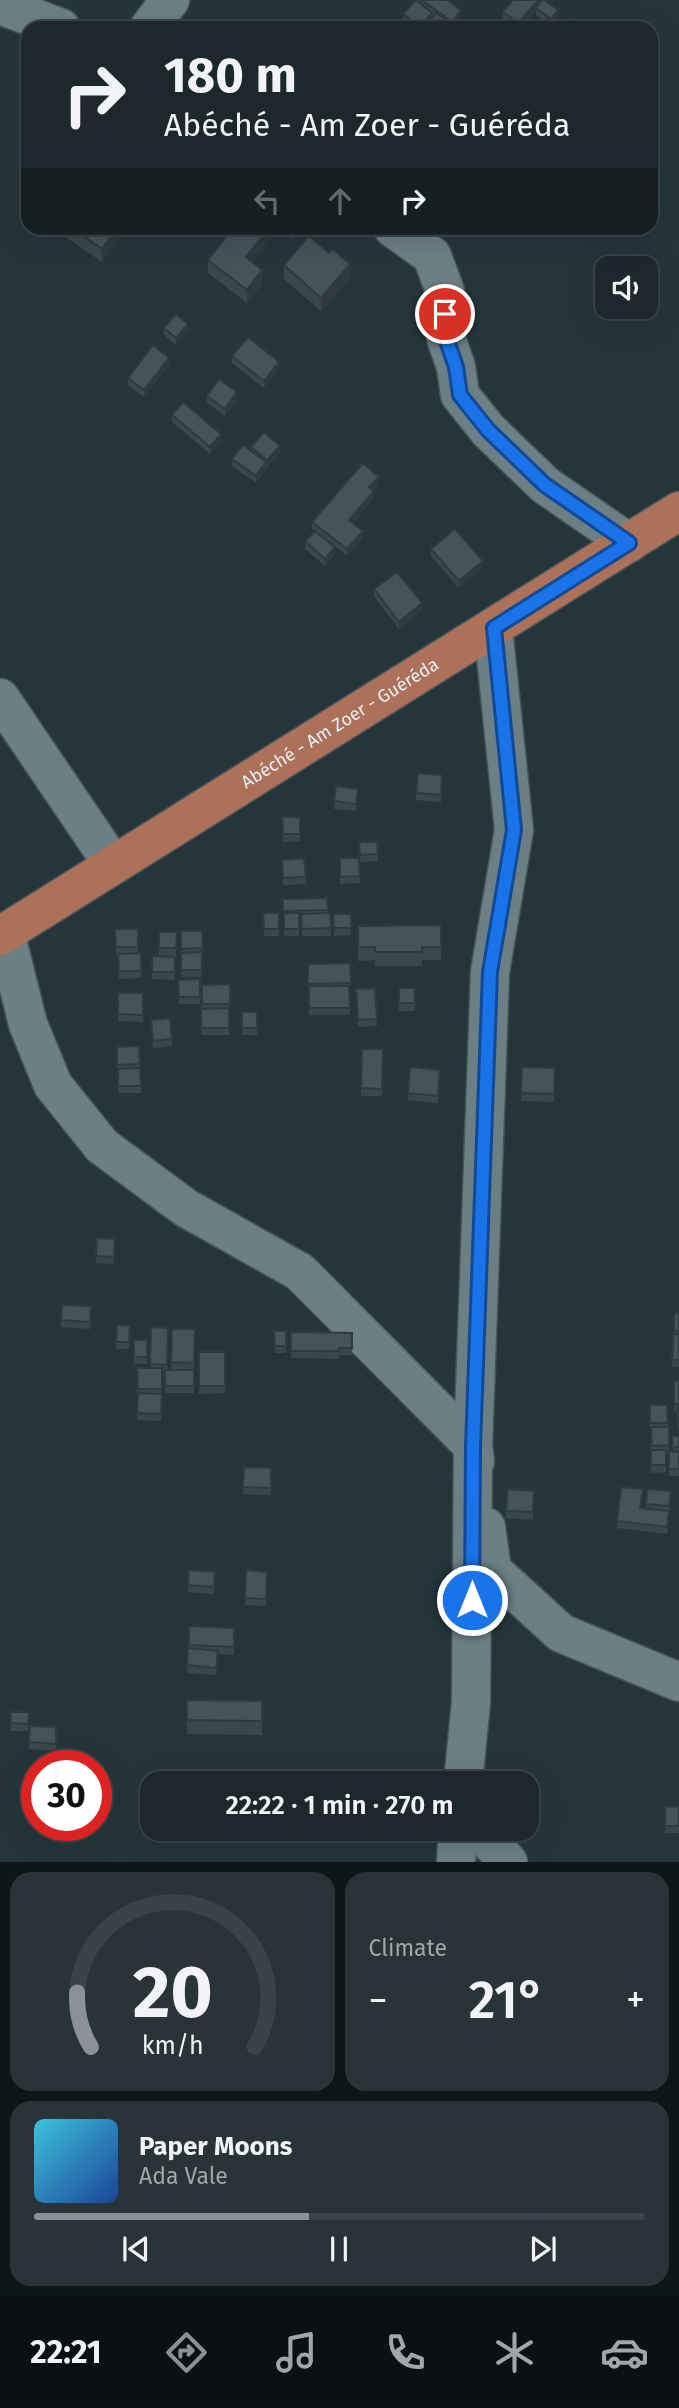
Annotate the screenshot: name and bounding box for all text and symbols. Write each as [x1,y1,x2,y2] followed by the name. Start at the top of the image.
[164,46,297,105] text: 180 m
[49,49,140,140] icon: right
[164,106,570,144] text: Abéché - Am Zoer - Guéréda
[248,182,286,220] icon: left
[321,182,359,220] icon: ahead
[394,182,432,220] icon: right
[595,256,658,319] map controls
[595,256,658,319] button: sound
[415,284,475,344] pin
[426,295,464,333] icon: arrive
[237,653,443,793] street label: Abéché - Am Zoer - Guéréda
[435,1563,509,1637] position arrow
[21,1750,112,1841] speed limit sign: 30
[225,1790,454,1821] text: 22:22 · 1 min · 270 m
[369,1934,447,1962] text: Climate
[132,1950,212,2037] text: 20
[469,1969,545,2032] text: 21°
[369,1977,388,2023] text: −
[626,1977,645,2023] text: +
[141,2031,203,2061] text: km/h
[139,2131,292,2162] text: Paper Moons
[139,2162,228,2190] text: Ada Vale
[117,2230,155,2268] icon: previous
[320,2230,358,2268] icon: pause
[524,2230,562,2268] icon: next
[162,2328,211,2377] icon: directions
[272,2328,321,2377] icon: music
[381,2328,430,2377] icon: phone
[490,2328,539,2377] icon: climate
[600,2328,649,2377] icon: car
[30,2333,102,2371] text: 22:21

